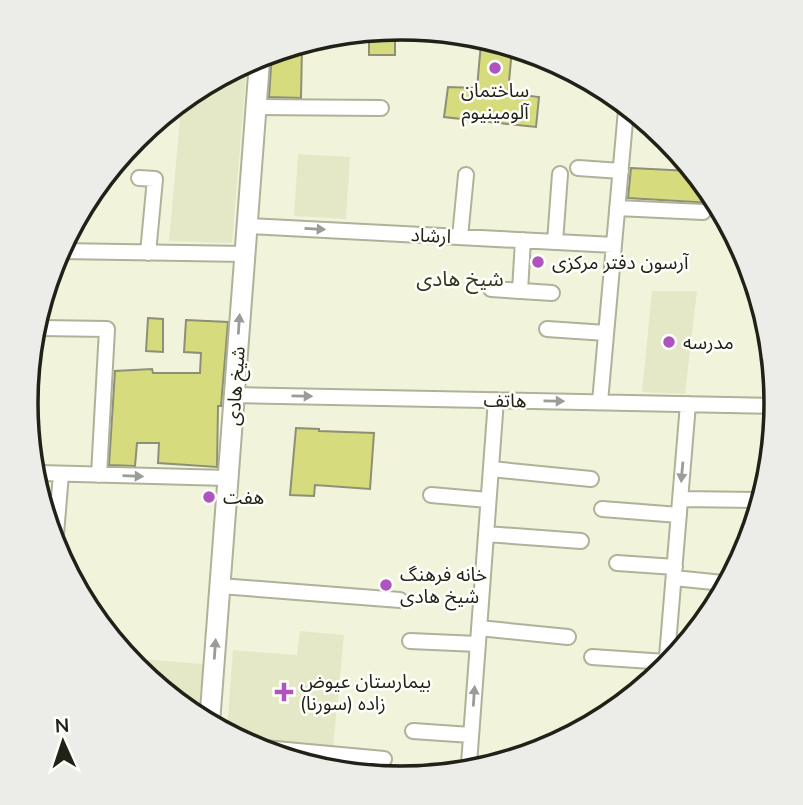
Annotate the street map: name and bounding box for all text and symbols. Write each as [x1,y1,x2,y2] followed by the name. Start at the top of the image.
[487,60,503,76] marker: ساختمان آلومینیوم
[461,78,530,127] place label: ساختمان آلومینیوم
[410,222,452,248] street label: ارشاد
[304,224,326,235] one-way arrow
[552,250,690,274] place label: آرسون دفتر مرکزی
[530,254,546,270] marker: آرسون دفتر مرکزی
[416,265,504,294] district label: شیخ هادی
[234,313,245,335] one-way arrow
[683,330,734,354] place label: مدرسه
[661,334,677,350] marker: مدرسه
[220,346,253,427] street label: شیخ هادی
[483,388,527,412] street label: هاتف
[292,390,314,402] one-way arrow
[544,395,566,407] one-way arrow
[676,461,687,483] one-way arrow
[122,470,144,481] one-way arrow
[223,485,264,509] place label: هفت
[201,489,217,505] marker: هفت
[400,562,487,611] place label: خانه فرهنگ شیخ هادی
[378,577,394,593] marker: خانه فرهنگ شیخ هادی
[210,638,221,660] one-way arrow
[300,669,431,715] place label: بیمارستان عیوض زاده (سورنا)
[274,682,294,702] marker: بیمارستان عیوض زاده (سورنا)
[469,685,480,707] one-way arrow
[28,707,98,777] north arrow
[54,713,70,737] text: N

